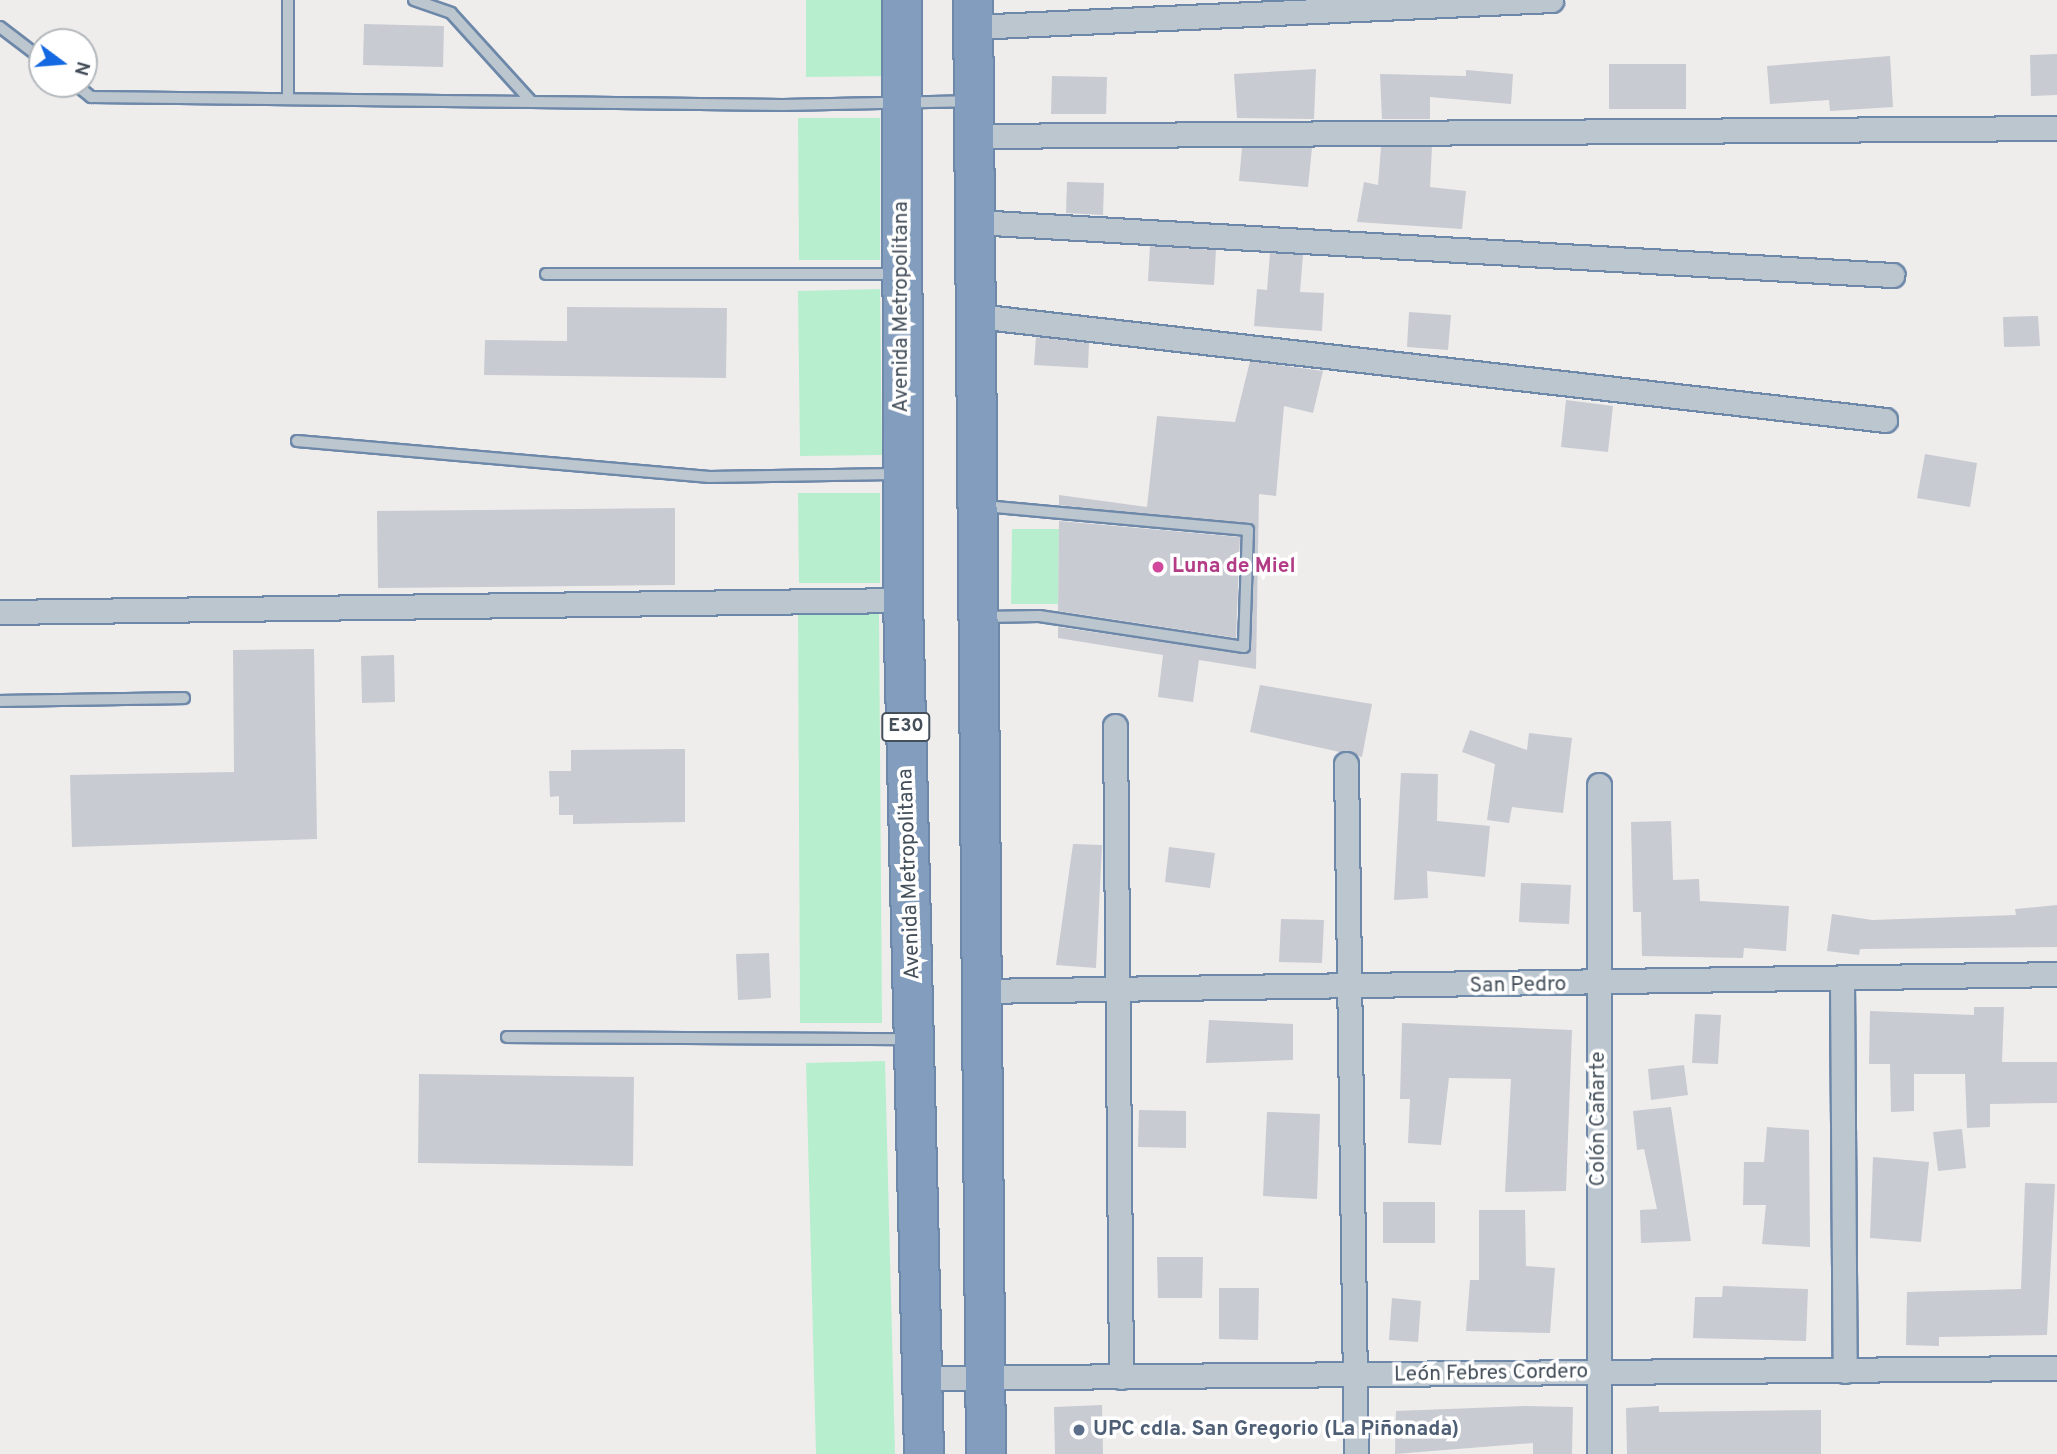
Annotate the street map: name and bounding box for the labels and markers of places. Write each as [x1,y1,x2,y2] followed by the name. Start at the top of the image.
[1172,554,1296,580] place label: Luna de Miel
[1150,559,1166,575] marker: Luna de Miel
[1093,1417,1459,1443] place label: UPC cdla. San Gregorio (La Piñonada)
[1071,1422,1087,1438] marker: UPC cdla. San Gregorio (La Piñonada)

